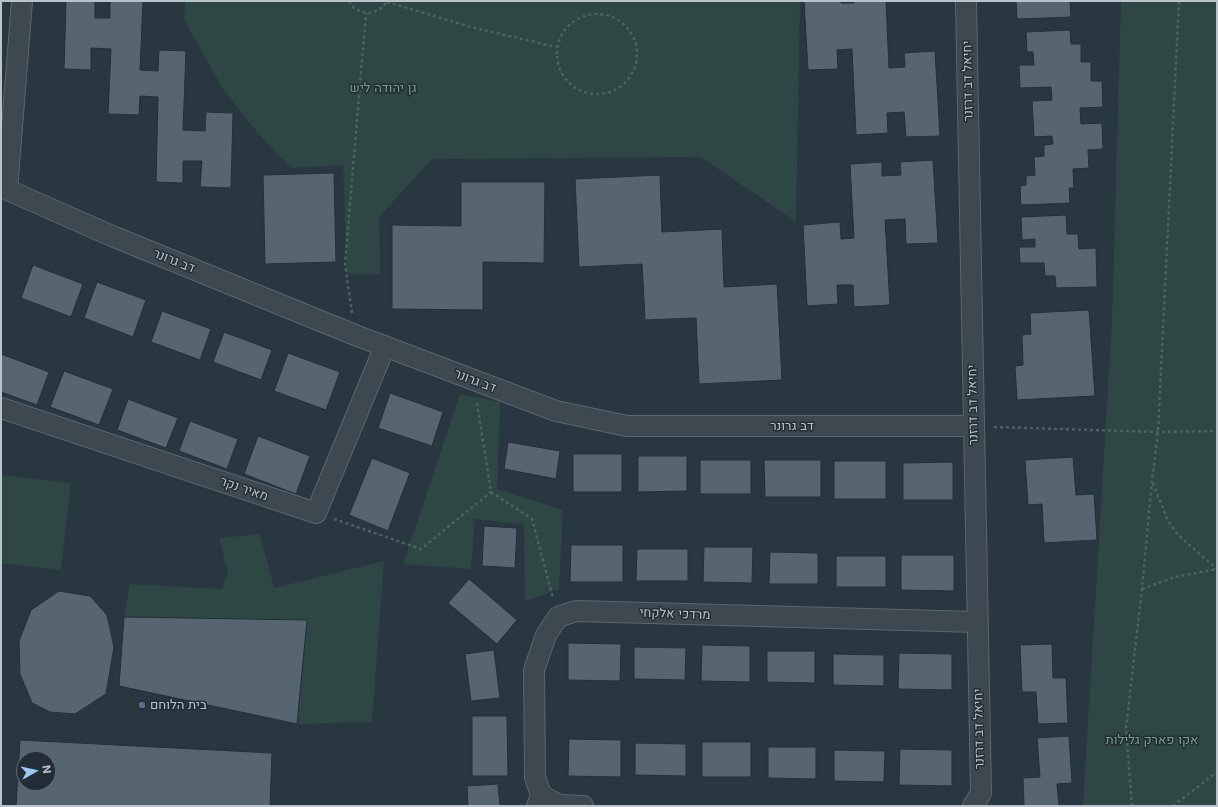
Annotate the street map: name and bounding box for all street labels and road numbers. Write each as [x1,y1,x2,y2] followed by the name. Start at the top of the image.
[959,41,977,121] street label: יחיאל דב דרזנר
[151,246,197,276] street label: דב גרונר
[964,365,982,445] street label: יחיאל דב דרזנר
[452,366,498,396] street label: דב גרונר
[770,418,814,434] street label: דב גרונר
[218,474,270,504] street label: מאיר נקר
[639,605,711,623] street label: מרדכי אלקחי
[970,689,988,769] street label: יחיאל דב דרזנר

